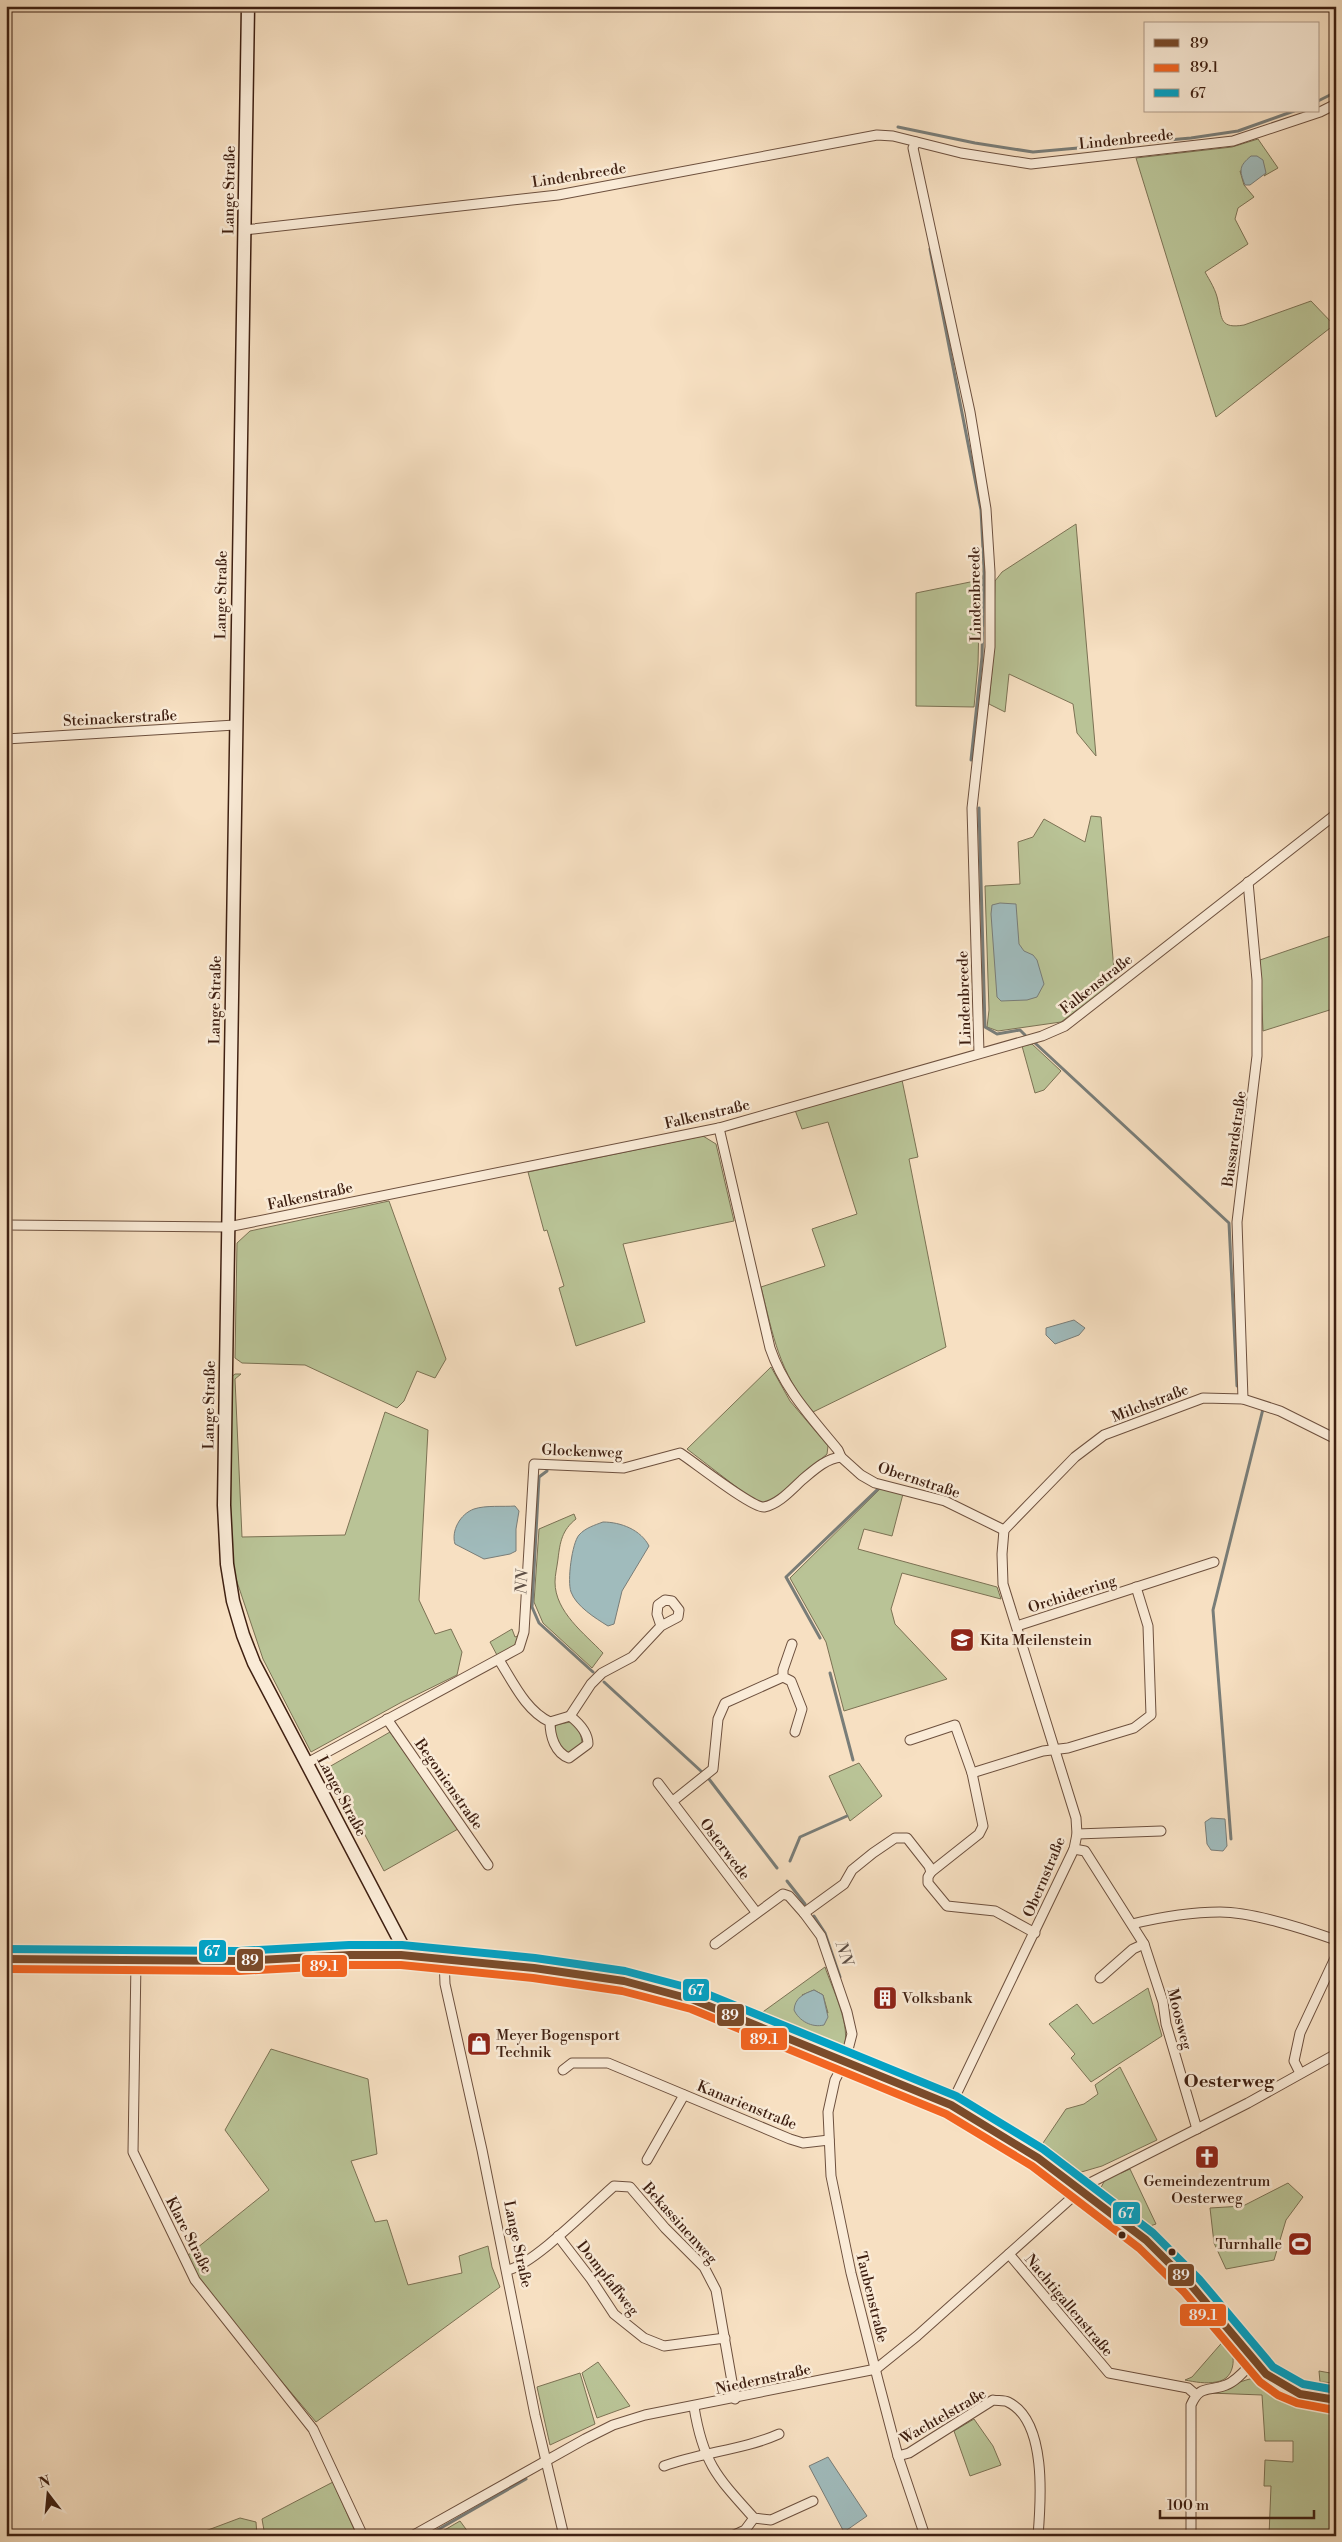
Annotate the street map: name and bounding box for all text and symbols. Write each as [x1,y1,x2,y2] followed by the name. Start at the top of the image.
[1144,22,1320,112] legend
[1190,34,1208,53] text: 89
[1190,58,1219,77] text: 89.1
[1190,84,1206,103] text: 67
[1078,125,1174,154] street label: Lindenbreede
[219,146,240,234] street label: Lange Straße
[531,159,627,192] street label: Lindenbreede
[965,546,986,642] street label: Lindenbreede
[211,551,232,639] street label: Lange Straße
[63,706,178,731] street label: Steinackerstraße
[953,950,976,1046] street label: Lindenbreede
[1056,950,1137,1019] street label: Falkenstraße
[205,956,226,1044] street label: Lange Straße
[1218,1090,1251,1189] street label: Bussardstraße
[663,1095,752,1134] street label: Falkenstraße
[265,1178,355,1215] street label: Falkenstraße
[199,1361,220,1449] street label: Lange Straße
[1109,1380,1191,1427] street label: Milchstraße
[541,1441,623,1462] street label: Glockenweg
[875,1458,962,1503] street label: Obernstraße
[511,1568,533,1596] water label: NN
[1026,1571,1119,1618] street label: Orchideering
[949,1627,975,1653] school or university icon: Kita Meilenstein
[980,1631,1092,1650] place label: Kita Meilenstein
[410,1734,487,1833] street label: Begonienstraße
[312,1753,371,1840] street label: Lange Straße
[695,1815,754,1884] street label: Osterwede
[1019,1834,1070,1920] street label: Obernstraße
[830,1938,858,1970] water label: NN
[198,1939,227,1963] line badge: 67
[204,1943,221,1961] text: 67
[236,1948,264,1972] line badge: 89
[241,1952,259,1970] text: 89
[301,1954,348,1978] line badge: 89.1
[310,1958,338,1976] text: 89.1
[682,1978,710,2002] line badge: 67
[688,1982,705,2000] text: 67
[872,1985,898,2011] building icon: Volksbank
[1163,1986,1196,2052] street label: Moosweg
[901,1989,973,2008] place label: Volksbank
[716,2003,745,2027] line badge: 89
[721,2007,739,2025] text: 89
[496,2026,621,2062] place label: Meyer Bogensport Technik
[740,2027,788,2051] line badge: 89.1
[466,2031,492,2057] shop icon: Meyer Bogensport Technik
[750,2031,778,2049] text: 89.1
[1184,2070,1275,2093] district label: Oesterweg
[694,2077,799,2134] street label: Kanarienstraße
[1194,2144,1220,2170] church icon: Gemeindezentrum Oesterweg
[1144,2172,1270,2208] place label: Gemeindezentrum Oesterweg
[637,2178,721,2268] street label: Bekassinenweg
[161,2194,216,2277] street label: Klare Straße
[499,2199,536,2289] street label: Lange Straße
[1112,2201,1141,2225] line badge: 67
[1118,2205,1135,2223] text: 67
[1117,2230,1127,2240] unlabelled marker
[1287,2231,1313,2257] sports icon: Turnhalle
[1215,2235,1282,2254] place label: Turnhalle
[572,2237,643,2320] street label: Dompfaffweg
[1167,2247,1177,2257] unlabelled marker
[851,2250,892,2344] street label: Taubenstraße
[1020,2250,1117,2360] street label: Nachtigallenstraße
[1167,2263,1195,2287] line badge: 89
[1172,2267,1190,2285] text: 89
[1179,2303,1227,2327] line badge: 89.1
[1189,2307,1217,2325] text: 89.1
[713,2360,813,2399] street label: Niedernstraße
[896,2384,990,2449] street label: Wachtelstraße
[22,2470,72,2520] north arrow
[37,2472,52,2493] text: N
[1160,2487,1313,2519] scale bar
[1167,2496,1209,2515] text: 100 m

